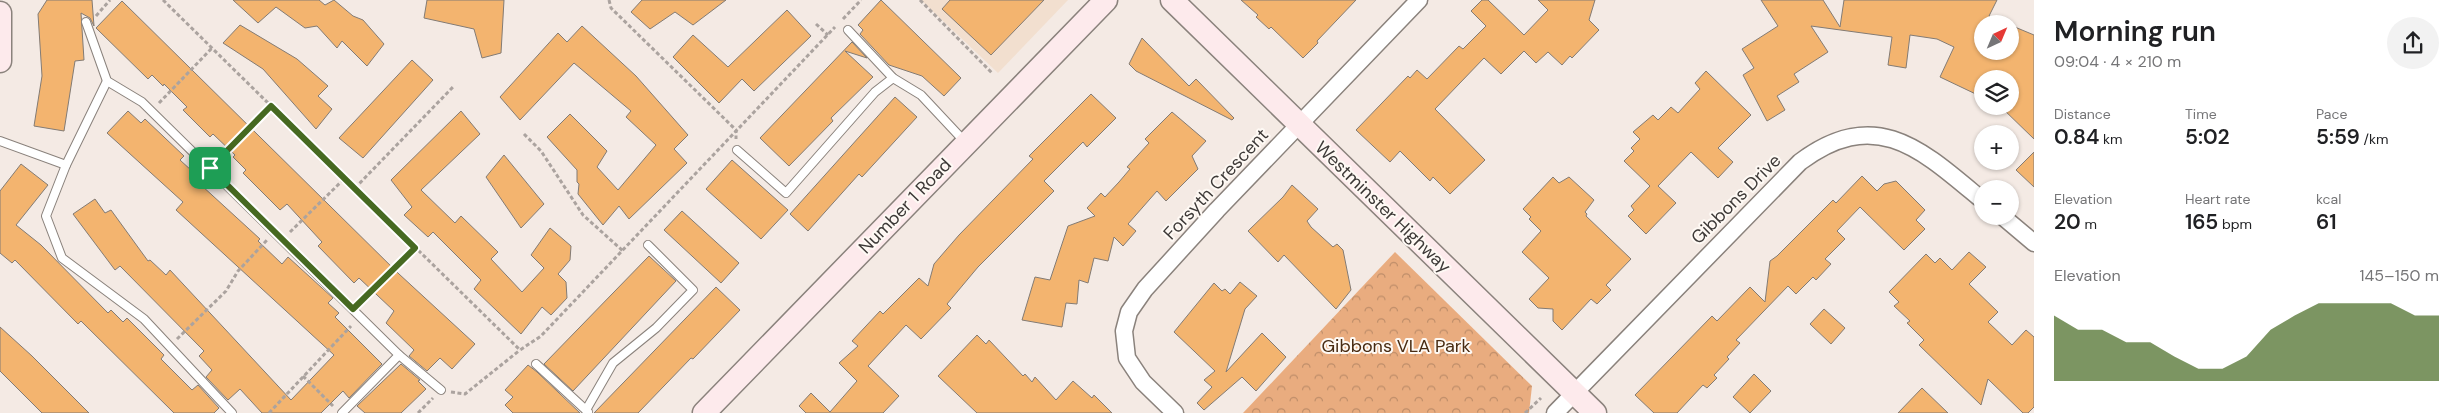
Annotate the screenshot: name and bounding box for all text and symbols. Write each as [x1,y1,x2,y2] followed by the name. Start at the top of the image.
[2054,13,2216,50] text: Morning run
[1974,15,2019,60] north arrow
[1974,15,2019,225] map controls
[2387,17,2439,69] button: share
[2054,51,2181,72] text: 09:04 · 4 × 210 m
[1974,70,2019,115] button: layers
[2054,105,2111,123] text: Distance
[2185,105,2217,123] text: Time
[2316,105,2347,123] text: Pace
[1158,123,1274,245] street label: Forsyth Crescent
[2054,123,2099,151] text: 0.84
[2185,123,2230,151] text: 5:02
[2316,123,2360,151] text: 5:59
[1974,125,2019,170] button: +
[2099,130,2123,148] text: km
[2360,130,2389,148] text: /km
[1310,136,1456,278] street label: Westminster Highway
[189,147,231,189] pin
[1686,149,1786,249] street label: Gibbons Drive
[853,153,957,259] street label: Number 1 Road
[196,154,224,182] icon: arrive
[1974,180,2019,225] button: −
[2054,190,2112,208] text: Elevation
[2185,190,2250,208] text: Heart rate
[2316,190,2341,208] text: kcal
[2054,208,2081,236] text: 20
[2185,208,2218,236] text: 165
[2316,208,2337,236] text: 61
[2081,215,2097,233] text: m
[2218,215,2252,233] text: bpm
[2054,265,2121,286] text: Elevation
[2360,265,2439,286] text: 145–150 m
[1321,334,1471,358] park label: Gibbons VLA Park

